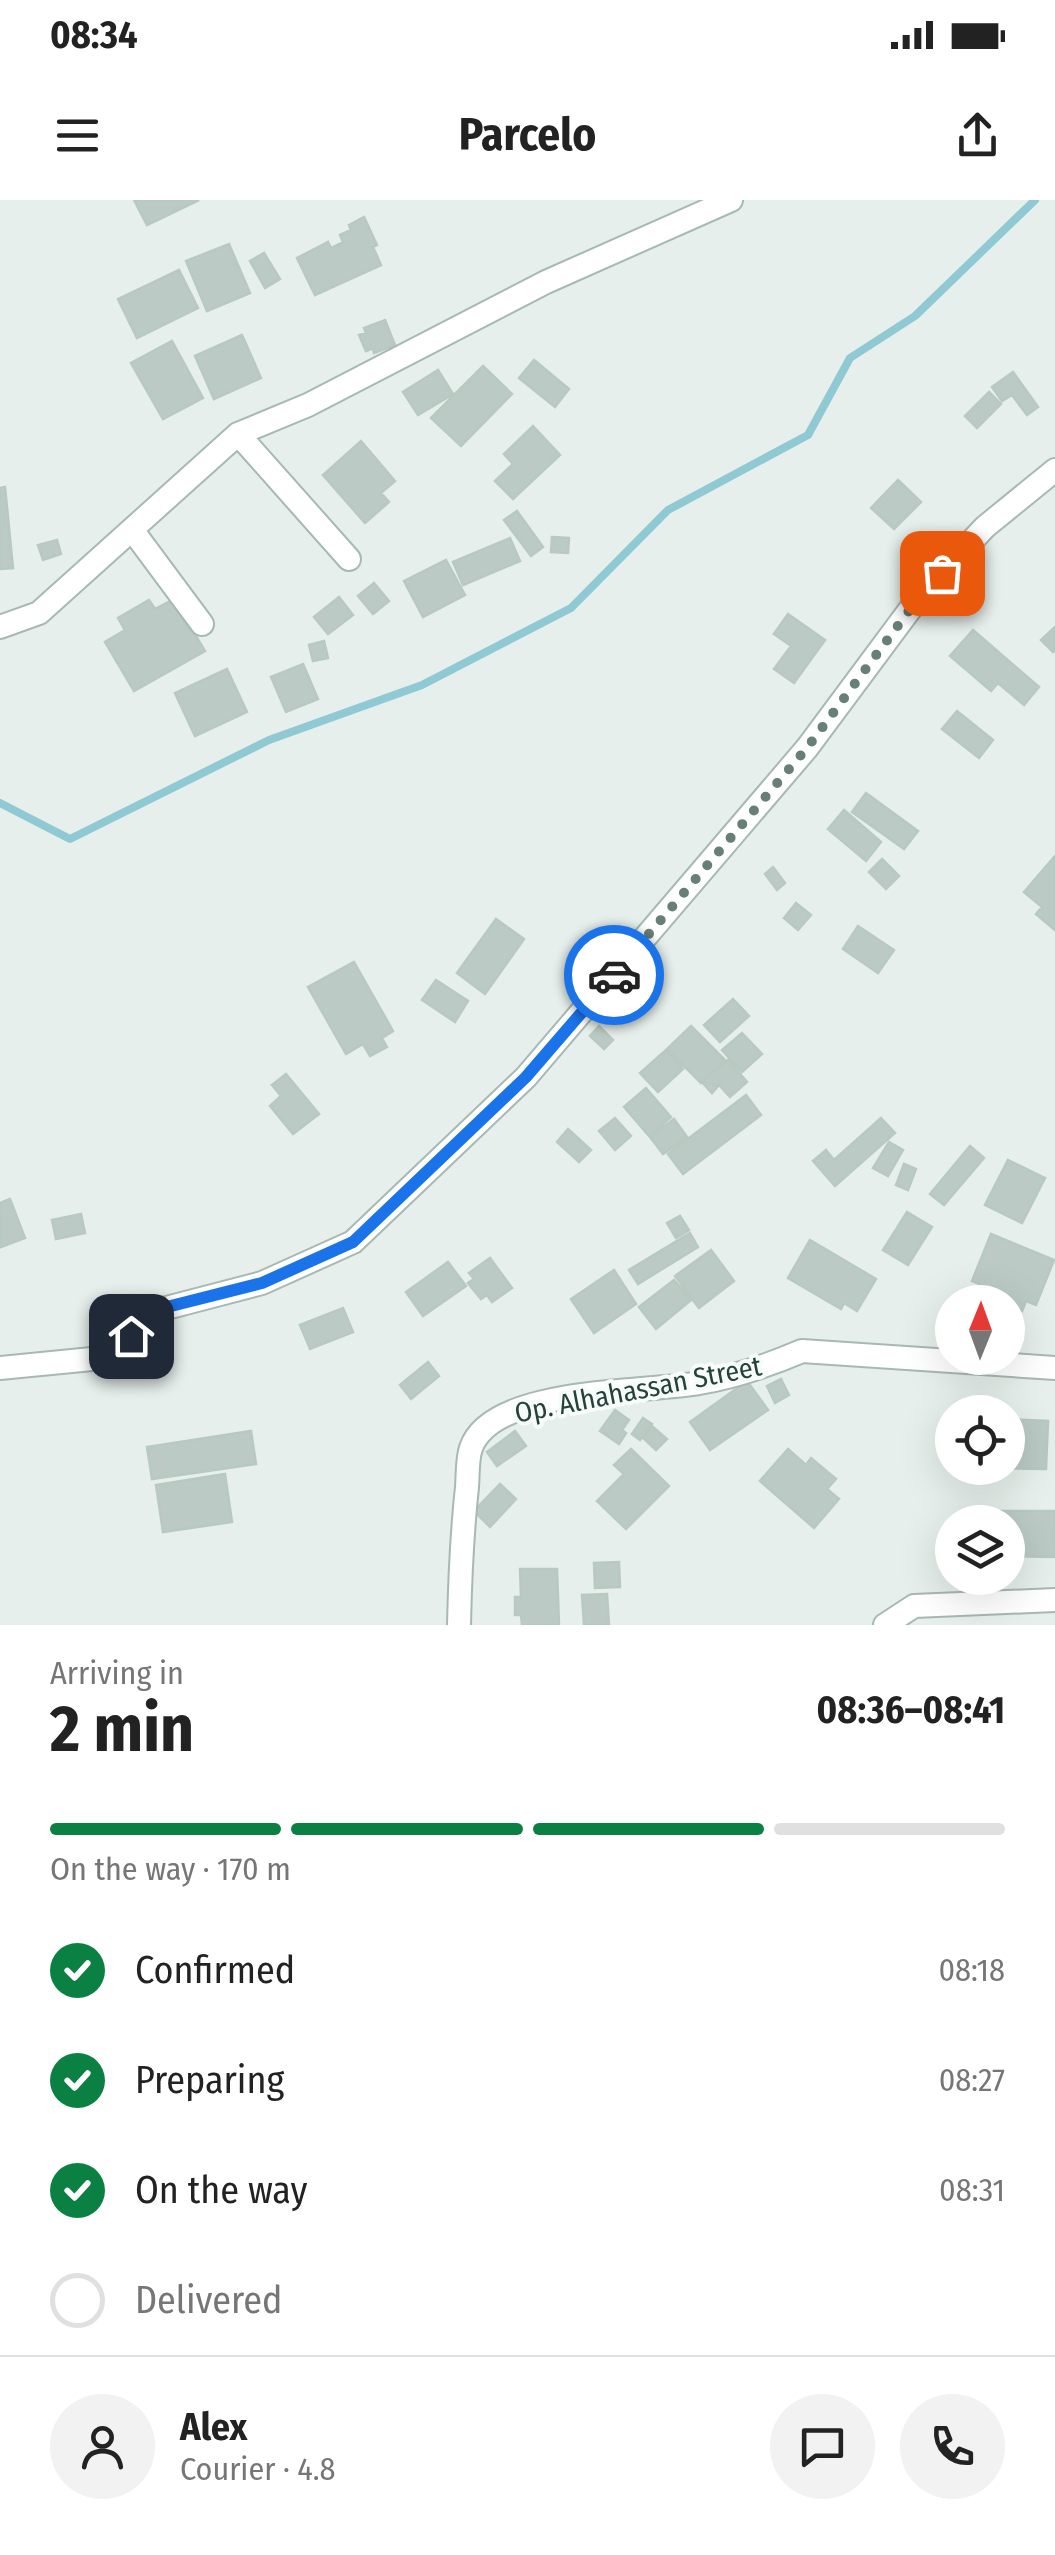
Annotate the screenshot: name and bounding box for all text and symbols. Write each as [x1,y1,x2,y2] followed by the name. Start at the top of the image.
[50,12,138,58] text: 08:34
[50,108,105,163] icon: menu
[459,108,596,162] text: Parcelo
[950,108,1005,163] icon: share
[900,531,985,616] pin
[915,546,970,601] icon: bag
[564,925,664,1025] courier
[587,948,642,1003] icon: car
[935,1285,1025,1375] north arrow
[935,1285,1025,1595] map controls
[89,1294,174,1379] pin
[104,1309,159,1364] icon: home
[512,1349,765,1430] street label: Op. Alhahassan Street
[935,1395,1025,1485] button: locate
[935,1505,1025,1595] button: layers
[50,1654,184,1692] text: Arriving in
[817,1687,1005,1733] text: 08:36–08:41
[50,1690,194,1768] text: 2 min
[50,1850,291,1888] text: On the way · 170 m
[50,1943,105,1998] icon: check
[135,1947,295,1993] text: Confirmed
[938,1951,1005,1989] text: 08:18
[50,2053,105,2108] icon: check
[135,2057,284,2103] text: Preparing
[939,2061,1005,2099] text: 08:27
[50,2163,105,2218] icon: check
[135,2167,307,2213] text: On the way
[939,2171,1005,2209] text: 08:31
[135,2277,282,2323] text: Delivered
[50,2394,155,2499] button: person
[770,2394,875,2499] button: chat
[900,2394,1005,2499] button: phone
[180,2404,247,2450] text: Alex
[180,2450,336,2488] text: Courier · 4.8

